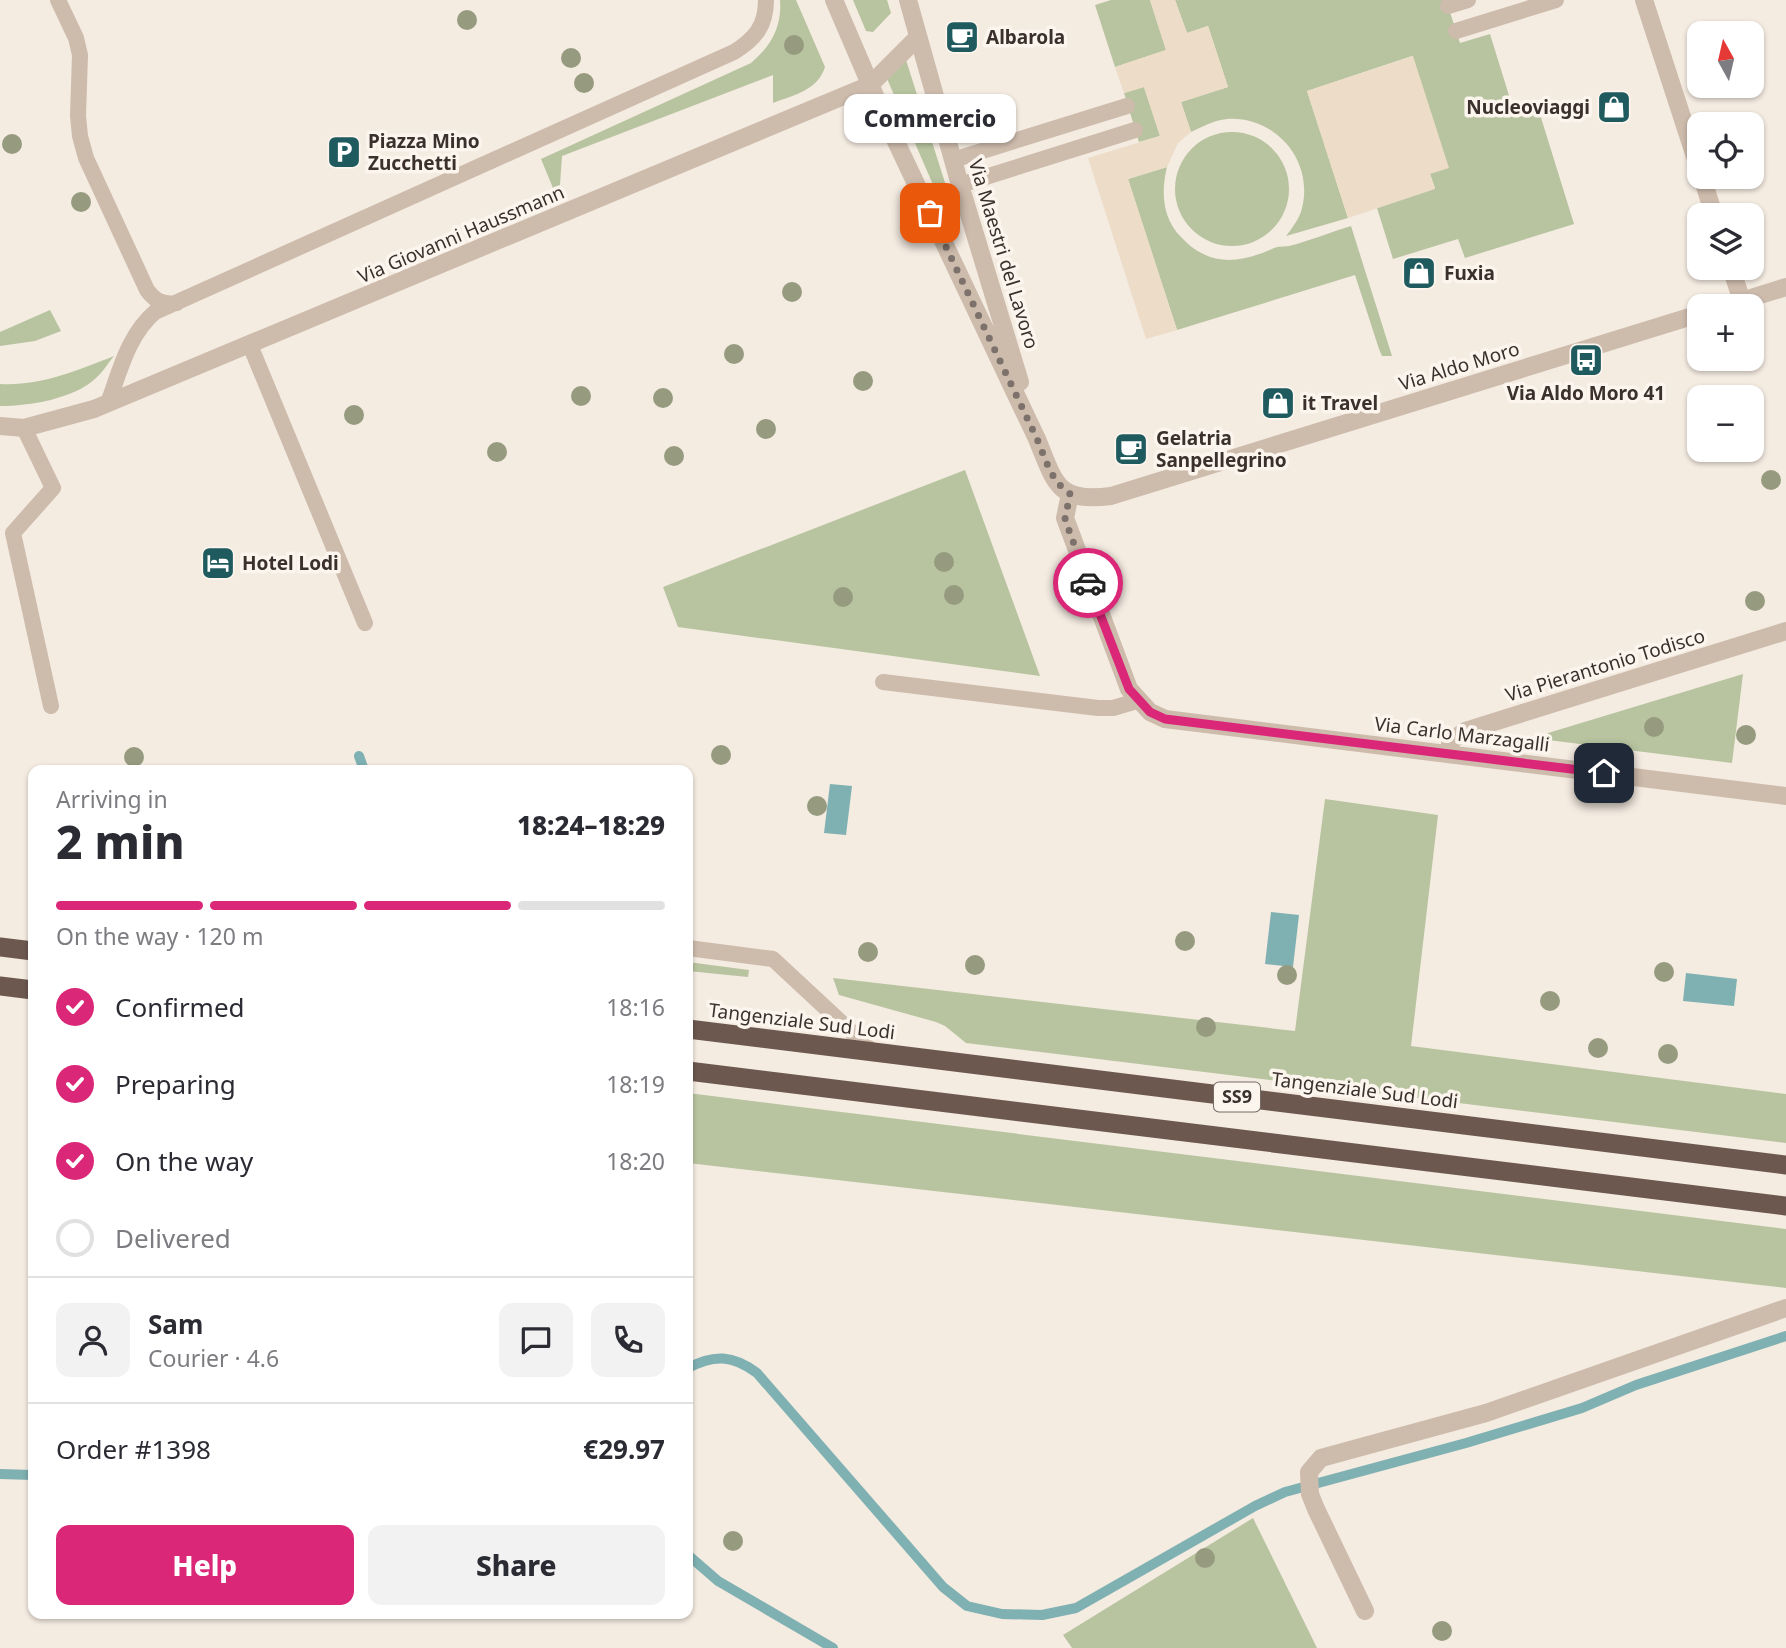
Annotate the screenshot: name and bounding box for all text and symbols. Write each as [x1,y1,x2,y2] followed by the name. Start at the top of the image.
[943,18,981,56] cafe icon: Albarola
[1687,21,1764,98] north arrow
[1687,21,1764,462] map controls
[986,24,1065,50] place label: Albarola
[1595,88,1633,126] shop icon: Nucleoviaggi
[844,94,1016,143] callout: Commercio
[1466,94,1590,120] place label: Nucleoviaggi
[864,102,996,134] text: Commercio
[1687,112,1764,189] button: locate
[368,128,480,176] place label: Piazza Mino Zucchetti
[325,133,363,171] parking icon: Piazza Mino Zucchetti
[963,156,1045,352] street label: Via Maestri del Lavoro
[354,179,568,289] street label: Via Giovanni Haussmann
[900,183,960,243] pin
[911,194,949,232] icon: bag
[1687,203,1764,280] button: layers
[1400,254,1438,292] shop icon: Fuxia
[1444,260,1495,286] place label: Fuxia
[1687,294,1764,371] button: +
[1396,335,1522,397] street label: Via Aldo Moro
[1567,341,1605,379] bus stop icon: Via Aldo Moro 41
[1507,380,1665,406] place label: Via Aldo Moro 41
[1259,384,1297,422] shop icon: it Travel
[1687,385,1764,462] button: −
[1302,390,1378,416] place label: it Travel
[1156,425,1287,473] place label: Gelatria Sanpellegrino
[1112,430,1150,468] cafe icon: Gelatria Sanpellegrino
[199,544,237,582] hotel icon: Hotel Lodi
[1053,548,1123,618] courier
[242,550,339,576] place label: Hotel Lodi
[1069,564,1107,602] icon: car
[1502,622,1708,708] street label: Via Pierantonio Todisco
[1373,710,1551,758] street label: Via Carlo Marzagalli
[1574,743,1634,803] pin
[1585,754,1623,792] icon: home
[56,783,168,815] text: Arriving in
[517,807,665,843] text: 18:24–18:29
[56,810,185,872] text: 2 min
[56,920,263,952] text: On the way · 120 m
[56,988,94,1026] icon: check
[115,989,245,1025] text: Confirmed
[606,991,665,1023] text: 18:16
[707,997,897,1045] street label: Tangenziale Sud Lodi
[56,1065,94,1103] icon: check
[115,1066,236,1102] text: Preparing
[1270,1066,1460,1114] street label: Tangenziale Sud Lodi
[606,1068,665,1100] text: 18:19
[1214,1082,1260,1112] road number: SS9
[56,1142,94,1180] icon: check
[115,1143,253,1179] text: On the way
[606,1145,665,1177] text: 18:20
[115,1220,231,1256] text: Delivered
[56,1303,130,1377] button: person
[499,1303,573,1377] button: chat
[591,1303,665,1377] button: phone
[148,1306,203,1342] text: Sam
[148,1342,279,1374] text: Courier · 4.6
[56,1431,211,1467] text: Order #1398
[583,1431,665,1467] text: €29.97
[56,1525,354,1605] button: Help
[368,1525,665,1605] button: Share

